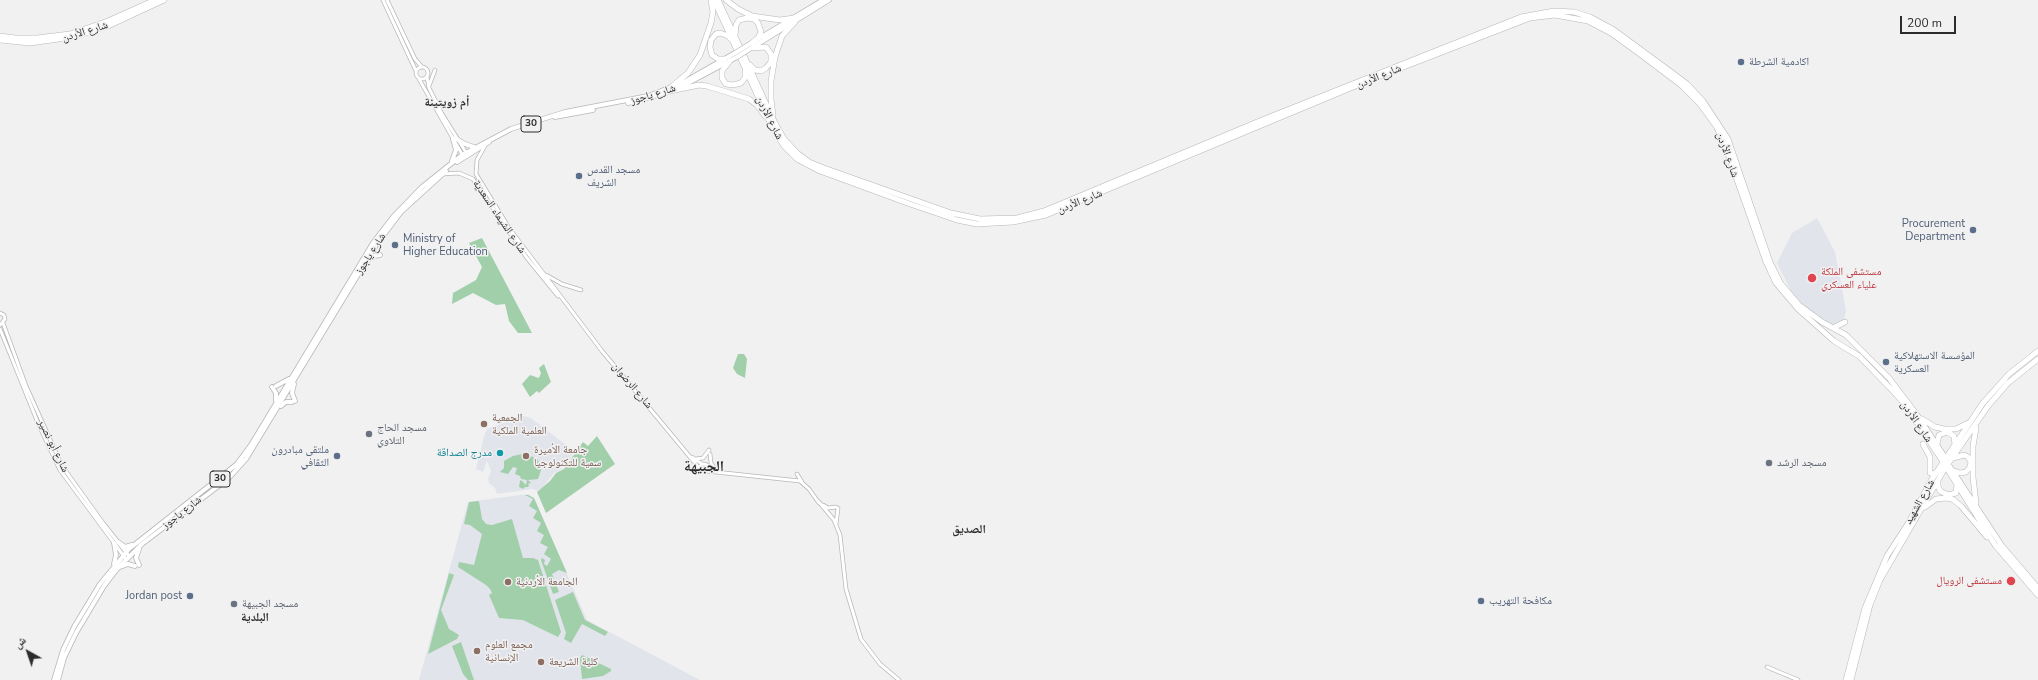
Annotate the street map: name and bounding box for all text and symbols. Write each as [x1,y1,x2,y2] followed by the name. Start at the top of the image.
[1902,8,1958,34] scale bar
[1907,15,1942,31] text: 200 m
[60,19,110,45] street label: شارع الأردن
[1749,55,1809,69] place label: اكادمية الشرطة
[1736,57,1746,67] marker: اكادمية الشرطة
[1355,62,1403,92] street label: شارع الأردن
[629,82,677,108] street label: شارع ياجوز
[752,94,786,142] street label: شارع الأردن
[424,96,470,110] district label: أم زويتينة
[521,116,541,132] road number: 30
[1713,131,1741,179] street label: شارع الأردن
[587,163,640,189] place label: مسجد القدس الشريف
[574,171,584,181] marker: مسجد القدس الشريف
[470,178,528,256] street label: شارع الشيماء السعدية
[1056,187,1104,217] street label: شارع الأردن
[1902,217,1965,243] place label: Procurement Department
[1968,225,1978,235] marker: Procurement Department
[353,231,389,277] street label: شارع ياجوز
[403,232,488,258] place label: Ministry of Higher Education
[390,240,400,250] marker: Ministry of Higher Education
[1821,265,1881,291] place label: مستشفى الملكة علياء العسكري
[1806,272,1818,284] marker: مستشفى الملكة علياء العسكري
[1894,349,1975,375] place label: المؤسسة الاستهلاكية العسكرية
[1881,357,1891,367] marker: المؤسسة الاستهلاكية العسكرية
[609,360,655,412] street label: شارع الرضوان
[1897,399,1935,445] street label: شارع الأردن
[492,411,547,437] place label: الجمعية العلمية الملكية
[34,417,72,475] street label: شارع أبو نصير
[479,419,489,429] marker: الجمعية العلمية الملكية
[377,421,427,447] place label: مسجد الحاج التلاوي
[364,429,374,439] marker: مسجد الحاج التلاوي
[271,443,329,469] place label: ملتقى مبادرون الثقافي
[534,443,601,469] place label: جامعة الأميرة سمية للتكنولوجيا
[437,446,492,460] place label: مدرج الصداقة
[495,448,505,458] marker: مدرج الصداقة
[332,451,342,461] marker: ملتقى مبادرون الثقافي
[521,451,531,461] marker: جامعة الأميرة سمية للتكنولوجيا
[1777,456,1827,470] place label: مسجد الرشد
[684,458,724,476] district label: الجبيهة
[1764,458,1774,468] marker: مسجد الرشد
[210,471,230,487] road number: 30
[1902,477,1938,527] street label: شارع الشهيد
[160,493,204,533] street label: شارع ياجوز
[952,523,986,537] district label: الصديق
[1936,574,2002,588] place label: مستشفى الرويال
[516,575,578,589] place label: الجامعة الأردنية
[2005,575,2017,587] marker: مستشفى الرويال
[503,577,513,587] marker: الجامعة الأردنية
[126,589,182,603] place label: Jordan post
[185,591,195,601] marker: Jordan post
[1489,594,1552,608] place label: مكافحة التهريب
[1476,596,1486,606] marker: مكافحة التهريب
[242,597,298,611] place label: مسجد الجبيهة
[229,599,239,609] marker: مسجد الجبيهة
[241,611,269,625] district label: البلدية
[8,632,48,672] north arrow
[11,633,29,652] text: ش
[485,638,533,664] place label: مجمع العلوم الإنسانية
[472,646,482,656] marker: مجمع العلوم الإنسانية
[549,655,598,669] place label: كلية الشريعة
[536,657,546,667] marker: كلية الشريعة

